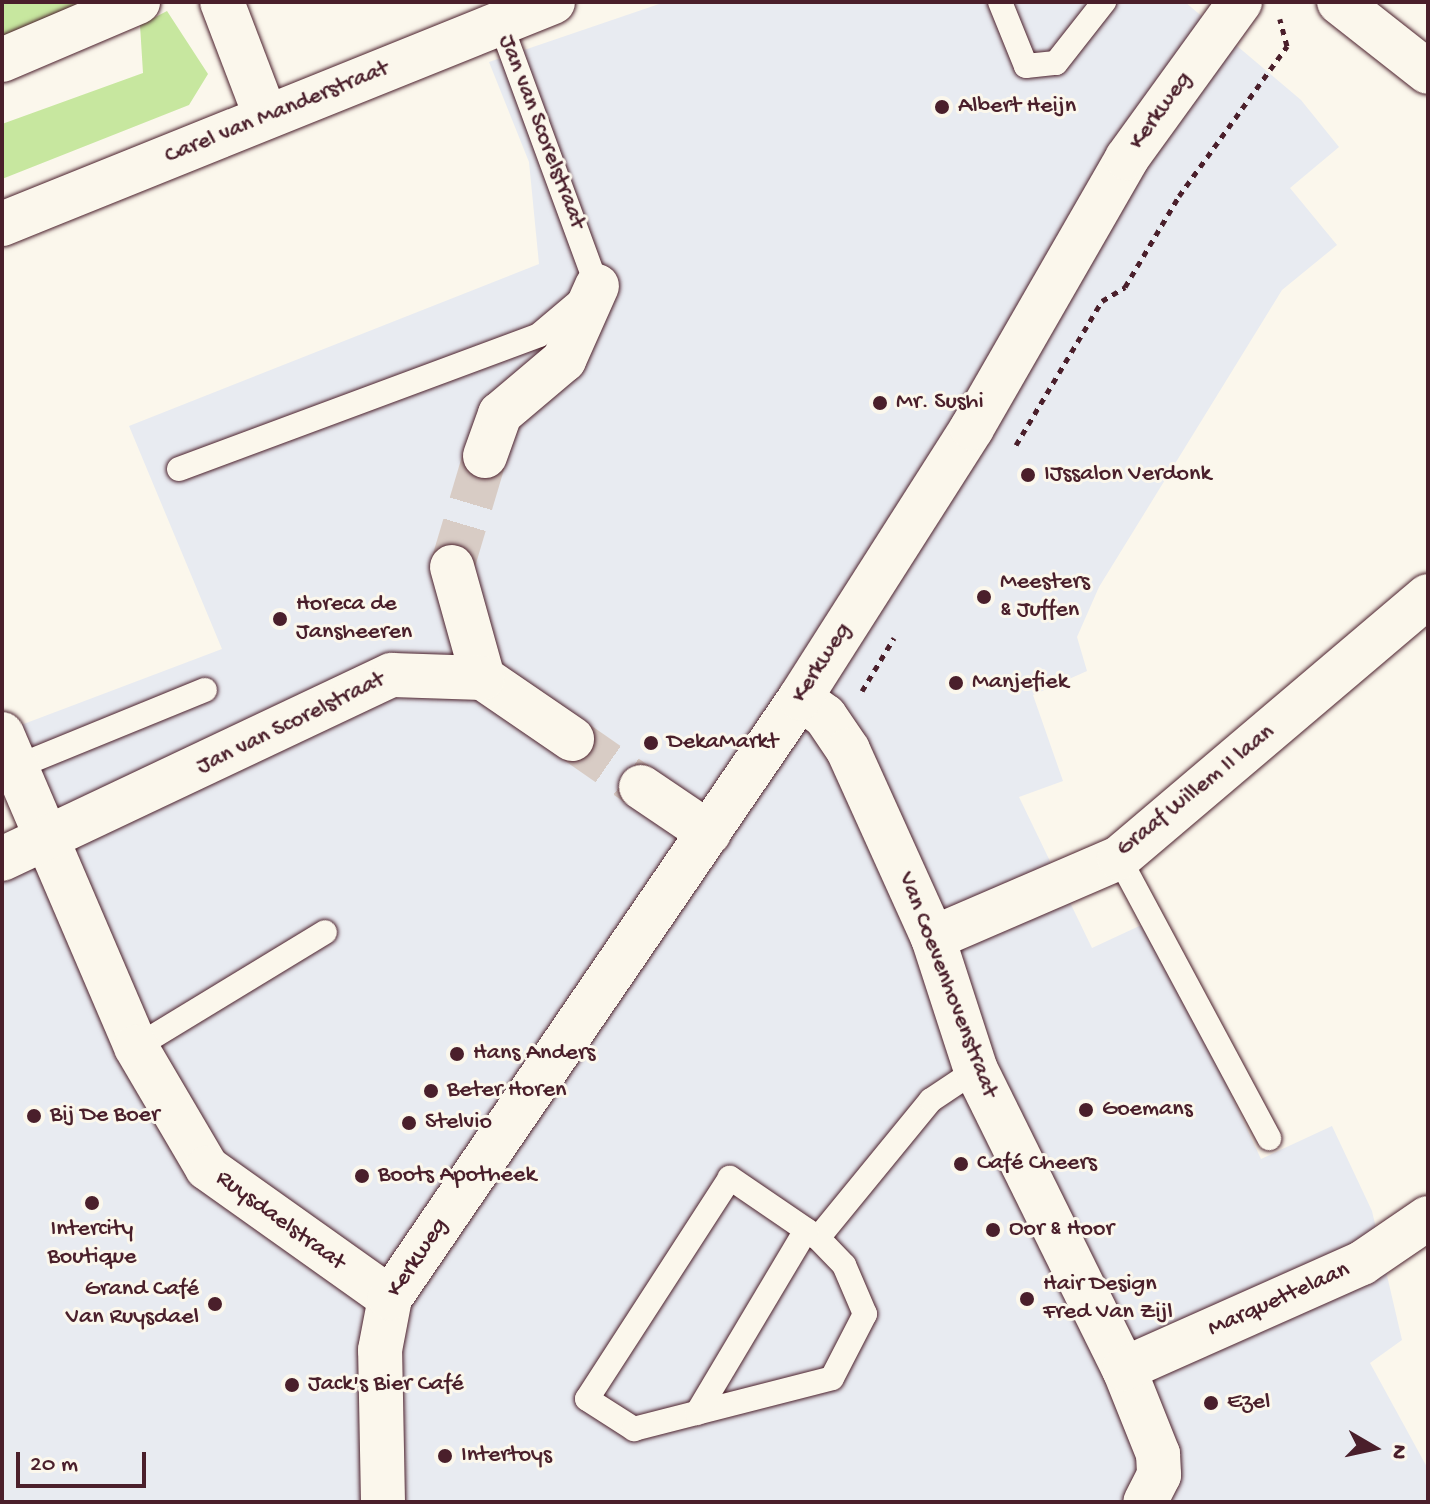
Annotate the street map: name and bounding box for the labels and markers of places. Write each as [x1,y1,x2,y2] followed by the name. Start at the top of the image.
[958,93,1076,121] place label: Albert Heijn
[933,98,951,116] marker: Albert Heijn
[896,389,984,417] place label: Mr. Sushi
[871,394,889,412] marker: Mr. Sushi
[1044,461,1211,489] place label: IJssalon Verdonk
[1019,466,1037,484] marker: IJssalon Verdonk
[1000,569,1090,625] place label: Meesters & Juffen
[975,588,993,606] marker: Meesters & Juffen
[296,591,412,647] place label: Horeca de Jansheeren
[271,610,289,628] marker: Horeca de Jansheeren
[972,669,1068,697] place label: Manjefiek
[947,674,965,692] marker: Manjefiek
[667,729,778,757] place label: DekaMarkt
[642,734,660,752] marker: DekaMarkt
[473,1040,595,1068] place label: Hans Anders
[448,1045,466,1063] marker: Hans Anders
[447,1077,566,1105] place label: Beter Horen
[422,1082,440,1100] marker: Beter Horen
[1102,1096,1193,1124] place label: Goemans
[1077,1101,1095,1119] marker: Goemans
[50,1102,159,1130] place label: Bij De Boer
[25,1107,43,1125] marker: Bij De Boer
[425,1109,492,1137] place label: Stelvio
[400,1114,418,1132] marker: Stelvio
[977,1150,1097,1178] place label: Café Cheers
[952,1155,970,1173] marker: Café Cheers
[378,1162,536,1190] place label: Boots Apotheek
[353,1167,371,1185] marker: Boots Apotheek
[83,1194,101,1212] marker: Intercity Boutique
[48,1216,136,1272] place label: Intercity Boutique
[1009,1216,1114,1244] place label: Oor & Hoor
[984,1221,1002,1239] marker: Oor & Hoor
[1043,1271,1173,1327] place label: Hair Design Fred Van Zijl
[66,1276,199,1332] place label: Grand Café Van Ruysdael
[1018,1290,1036,1308] marker: Hair Design Fred Van Zijl
[206,1295,224,1313] marker: Grand Café Van Ruysdael
[308,1371,464,1399] place label: Jack's Bier Café
[283,1376,301,1394] marker: Jack's Bier Café
[1227,1389,1270,1417] place label: Ezel
[1202,1394,1220,1412] marker: Ezel
[461,1442,552,1470] place label: Intertoys
[436,1447,454,1465] marker: Intertoys

